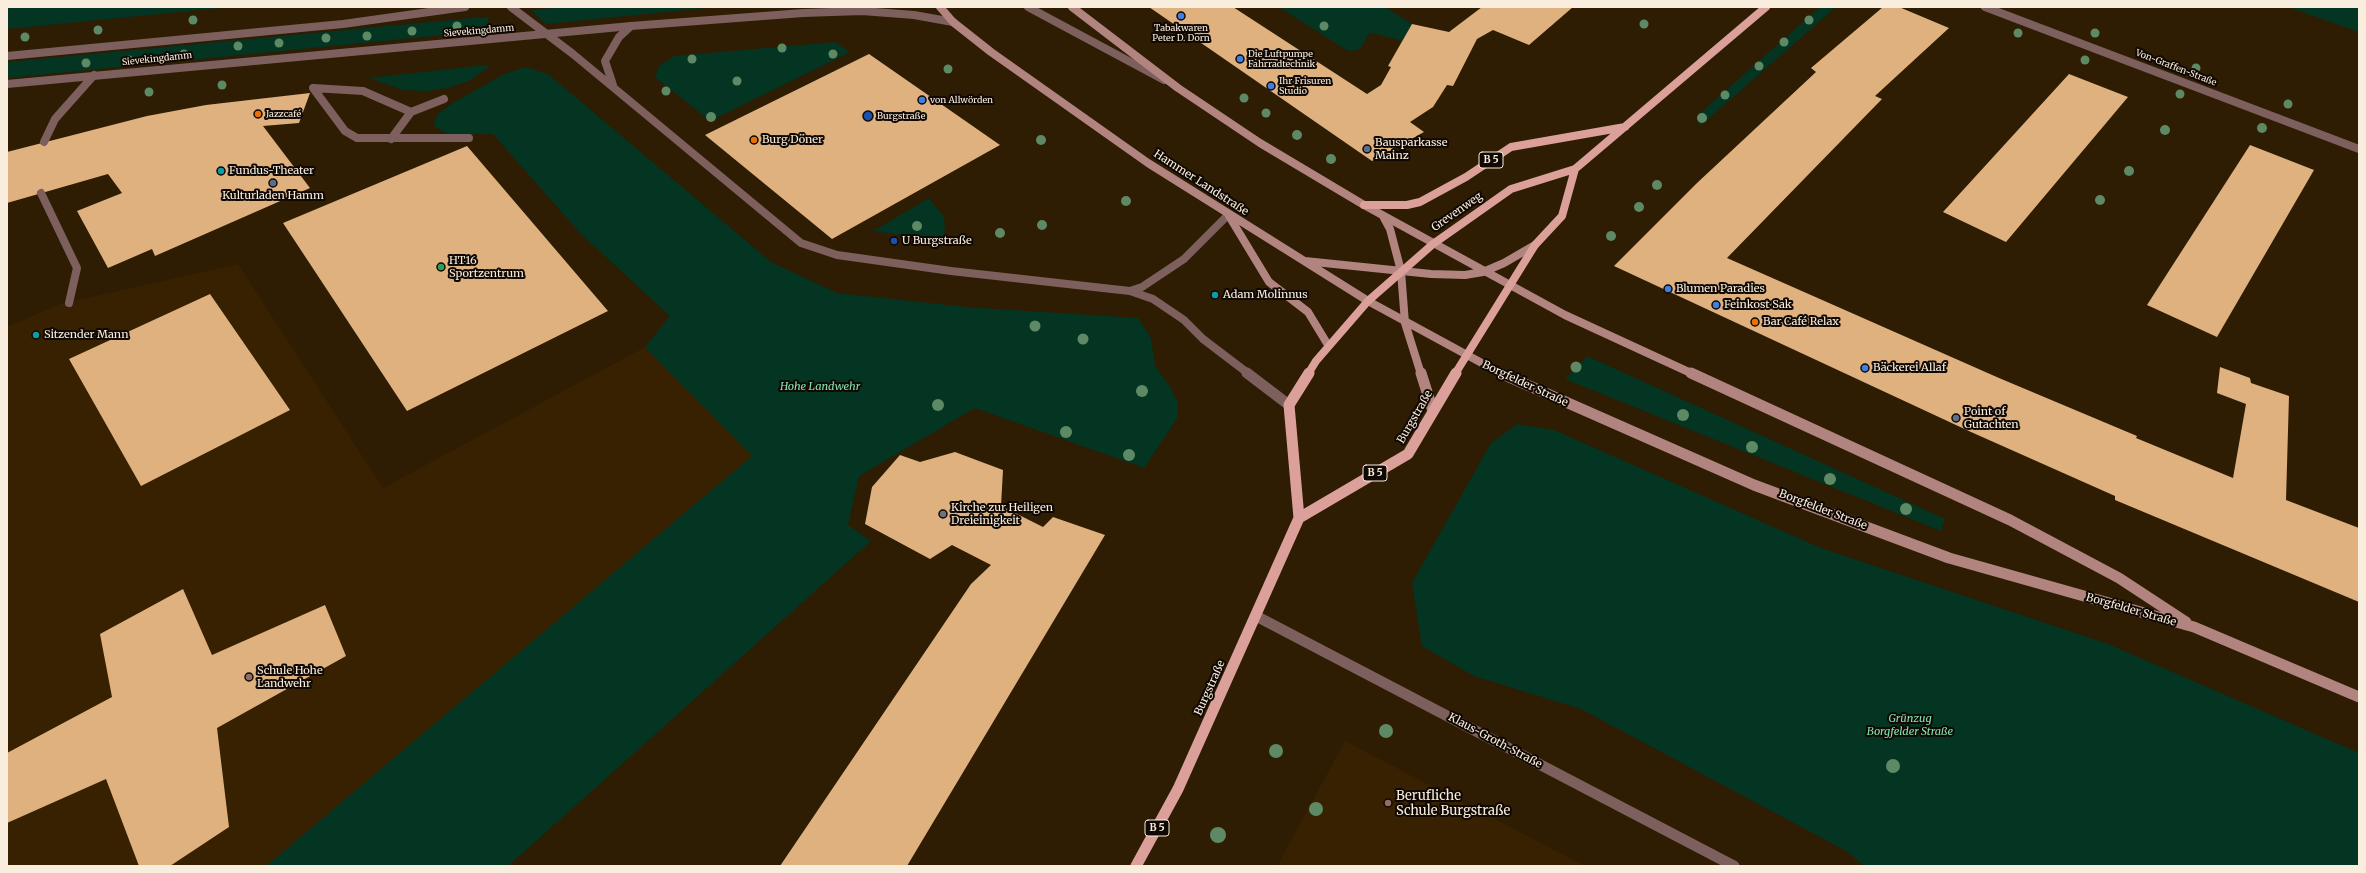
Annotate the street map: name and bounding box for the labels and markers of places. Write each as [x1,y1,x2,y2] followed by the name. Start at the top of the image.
[1176,11,1186,21] marker: Tabakwaren Peter D. Dorn
[1152,23,1210,44] place label: Tabakwaren Peter D. Dorn
[1248,49,1315,70] place label: Die Luftpumpe Fahrradtechnik
[1235,54,1245,64] marker: Die Luftpumpe Fahrradtechnik
[1279,76,1331,97] place label: Ihr Frisuren Studio
[1266,81,1276,91] marker: Ihr Frisuren Studio
[917,95,927,105] marker: von Allwörden
[930,95,993,105] place label: von Allwörden
[253,109,263,119] marker: Jazzcafé
[266,109,301,119] place label: Jazzcafé
[862,110,874,122] marker: Burgstraße
[877,111,925,121] place label: Burgstraße
[762,133,823,147] place label: Burg Döner
[749,135,759,145] marker: Burg Döner
[1375,136,1448,162] place label: Bausparkasse Mainz
[1362,144,1372,154] marker: Bausparkasse Mainz
[229,164,314,178] place label: Fundus-Theater
[216,166,226,176] marker: Fundus-Theater
[268,178,278,188] marker: Kulturladen Hamm
[222,189,324,203] place label: Kulturladen Hamm
[902,234,972,248] place label: U Burgstraße
[889,236,899,246] marker: U Burgstraße
[449,254,524,280] place label: HT16 Sportzentrum
[436,262,446,272] marker: HT16 Sportzentrum
[1676,282,1765,296] place label: Blumen Paradies
[1663,284,1673,294] marker: Blumen Paradies
[1223,288,1308,302] place label: Adam Molinnus
[1210,290,1220,300] marker: Adam Molinnus
[1724,298,1792,312] place label: Feinkost Sak
[1711,300,1721,310] marker: Feinkost Sak
[1763,315,1839,329] place label: Bar Café Relax
[1750,317,1760,327] marker: Bar Café Relax
[44,328,128,342] place label: Sitzender Mann
[31,330,41,340] marker: Sitzender Mann
[1873,361,1946,375] place label: Bäckerei Allaf
[1860,363,1870,373] marker: Bäckerei Allaf
[1964,405,2019,431] place label: Point of Gutachten
[1951,413,1961,423] marker: Point of Gutachten
[951,501,1053,527] place label: Kirche zur Heiligen Dreieinigkeit
[938,509,948,519] marker: Kirche zur Heiligen Dreieinigkeit
[257,664,323,690] place label: Schule Hohe Landwehr
[244,672,254,682] marker: Schule Hohe Landwehr
[1396,788,1510,819] place label: Berufliche Schule Burgstraße
[1383,798,1393,808] marker: Berufliche Schule Burgstraße

